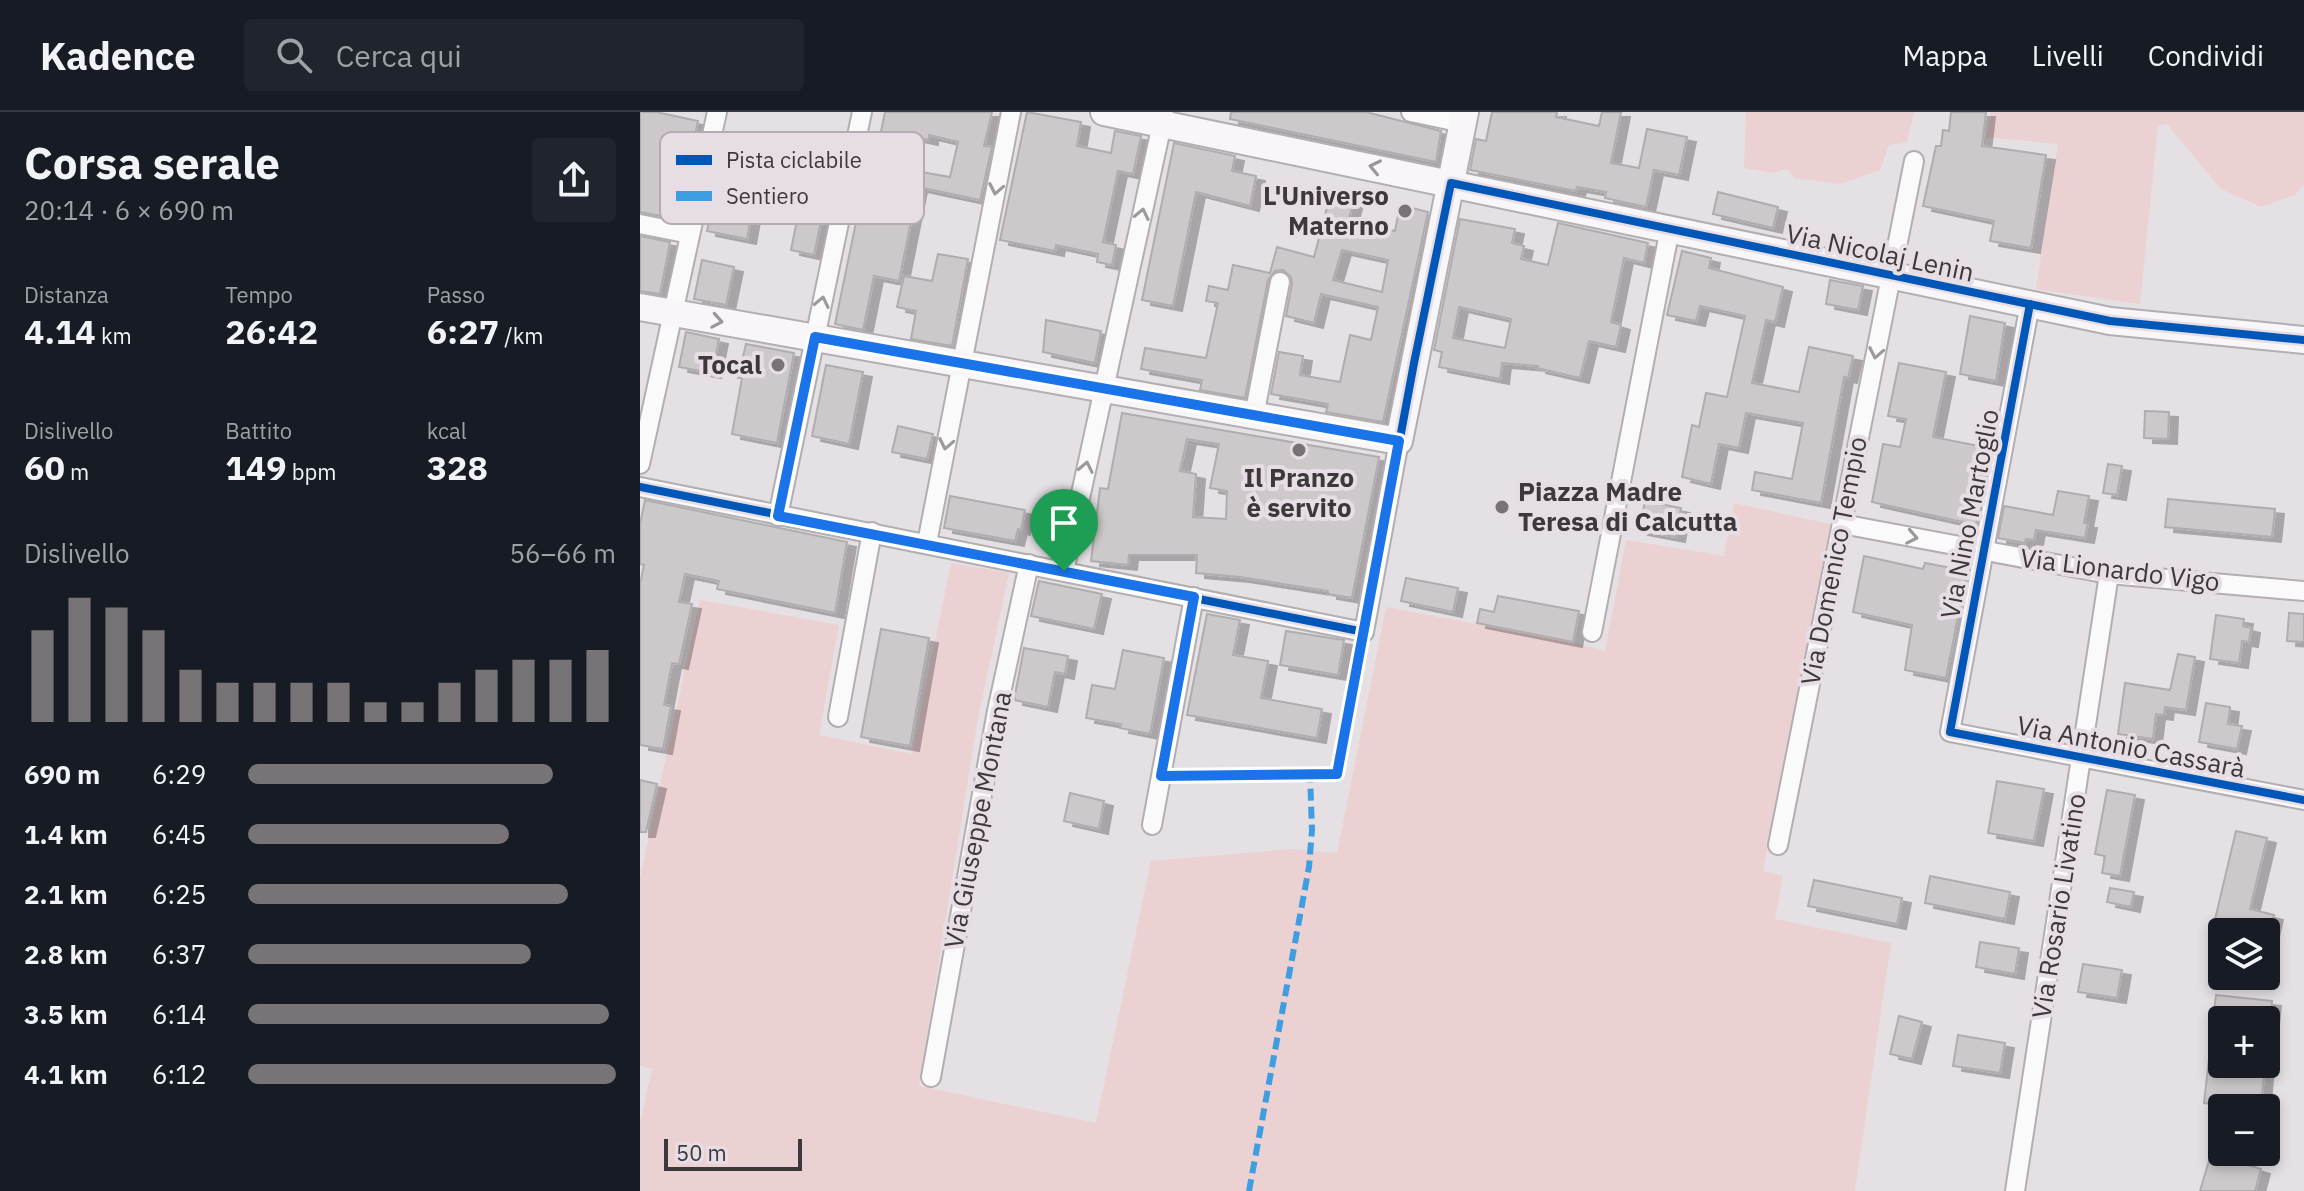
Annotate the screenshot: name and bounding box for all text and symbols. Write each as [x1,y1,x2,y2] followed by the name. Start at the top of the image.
[244,19,804,91] search box
[40,31,196,80] text: Kadence
[272,33,316,77] icon: search
[336,36,462,75] text: Cerca qui
[1903,37,1988,74] text: Mappa
[2032,37,2104,74] text: Livelli
[2148,37,2264,74] text: Condividi
[660,132,924,224] legend
[24,134,280,191] text: Corsa serale
[532,138,616,222] button: share
[726,145,862,174] text: Pista ciclabile
[1368,160,1381,177] one-way arrow
[1263,178,1389,242] place label: L'Universo Materno
[726,181,809,210] text: Sentiero
[989,182,1006,195] one-way arrow
[24,193,234,227] text: 20:14 · 6 × 690 m
[1396,202,1414,220] marker: L'Universo Materno
[1133,207,1150,221] one-way arrow
[1783,215,1977,289] street label: Via Nicolaj Lenin
[24,280,109,309] text: Distanza
[225,280,293,309] text: Tempo
[427,280,485,309] text: Passo
[813,295,830,309] one-way arrow
[24,309,96,353] text: 4.14
[225,309,318,353] text: 26:42
[427,309,499,353] text: 6:27
[710,311,724,328] one-way arrow
[96,321,132,350] text: km
[499,321,544,350] text: /km
[698,347,762,381] place label: Tocal
[1868,347,1885,360] one-way arrow
[769,356,787,374] marker: Tocal
[1932,406,2006,621] street label: Via Nino Martoglio
[24,416,113,445] text: Dislivello
[225,416,292,445] text: Battito
[427,416,467,445] text: kcal
[1792,434,1874,688] street label: Via Domenico Tempio
[939,437,956,450] one-way arrow
[1290,441,1308,459] marker: Il Pranzo è servito
[24,445,65,489] text: 60
[225,445,287,489] text: 149
[427,445,488,489] text: 328
[65,457,89,486] text: m
[287,457,336,486] text: bpm
[1244,460,1354,524] place label: Il Pranzo è servito
[1077,461,1094,475] one-way arrow
[1518,474,1738,538] place label: Piazza Madre Teresa di Calcutta
[1030,489,1098,571] pin
[1493,498,1511,516] marker: Piazza Madre Teresa di Calcutta
[1042,501,1086,545] icon: arrive
[1905,528,1919,545] one-way arrow
[24,536,130,570] text: Dislivello
[509,536,616,570] text: 56–66 m
[2018,540,2222,598] street label: Via Lionardo Vigo
[935,688,1019,951] street label: Via Giuseppe Montana
[2014,707,2248,785] street label: Via Antonio Cassarà
[24,757,100,791] text: 690 m
[152,757,206,791] text: 6:29
[2023,791,2093,1021] street label: Via Rosario Livatino
[24,817,108,851] text: 1.4 km
[152,817,206,851] text: 6:45
[24,877,108,911] text: 2.1 km
[152,877,206,911] text: 6:25
[2208,918,2280,1166] map controls
[2208,918,2280,990] button: layers
[24,937,108,971] text: 2.8 km
[152,937,206,971] text: 6:37
[24,997,108,1031] text: 3.5 km
[152,997,206,1031] text: 6:14
[2208,1006,2280,1078] button: +
[24,1057,108,1091] text: 4.1 km
[152,1057,206,1091] text: 6:12
[2208,1094,2280,1166] button: −
[664,1135,802,1171] scale bar
[676,1138,727,1167] text: 50 m

